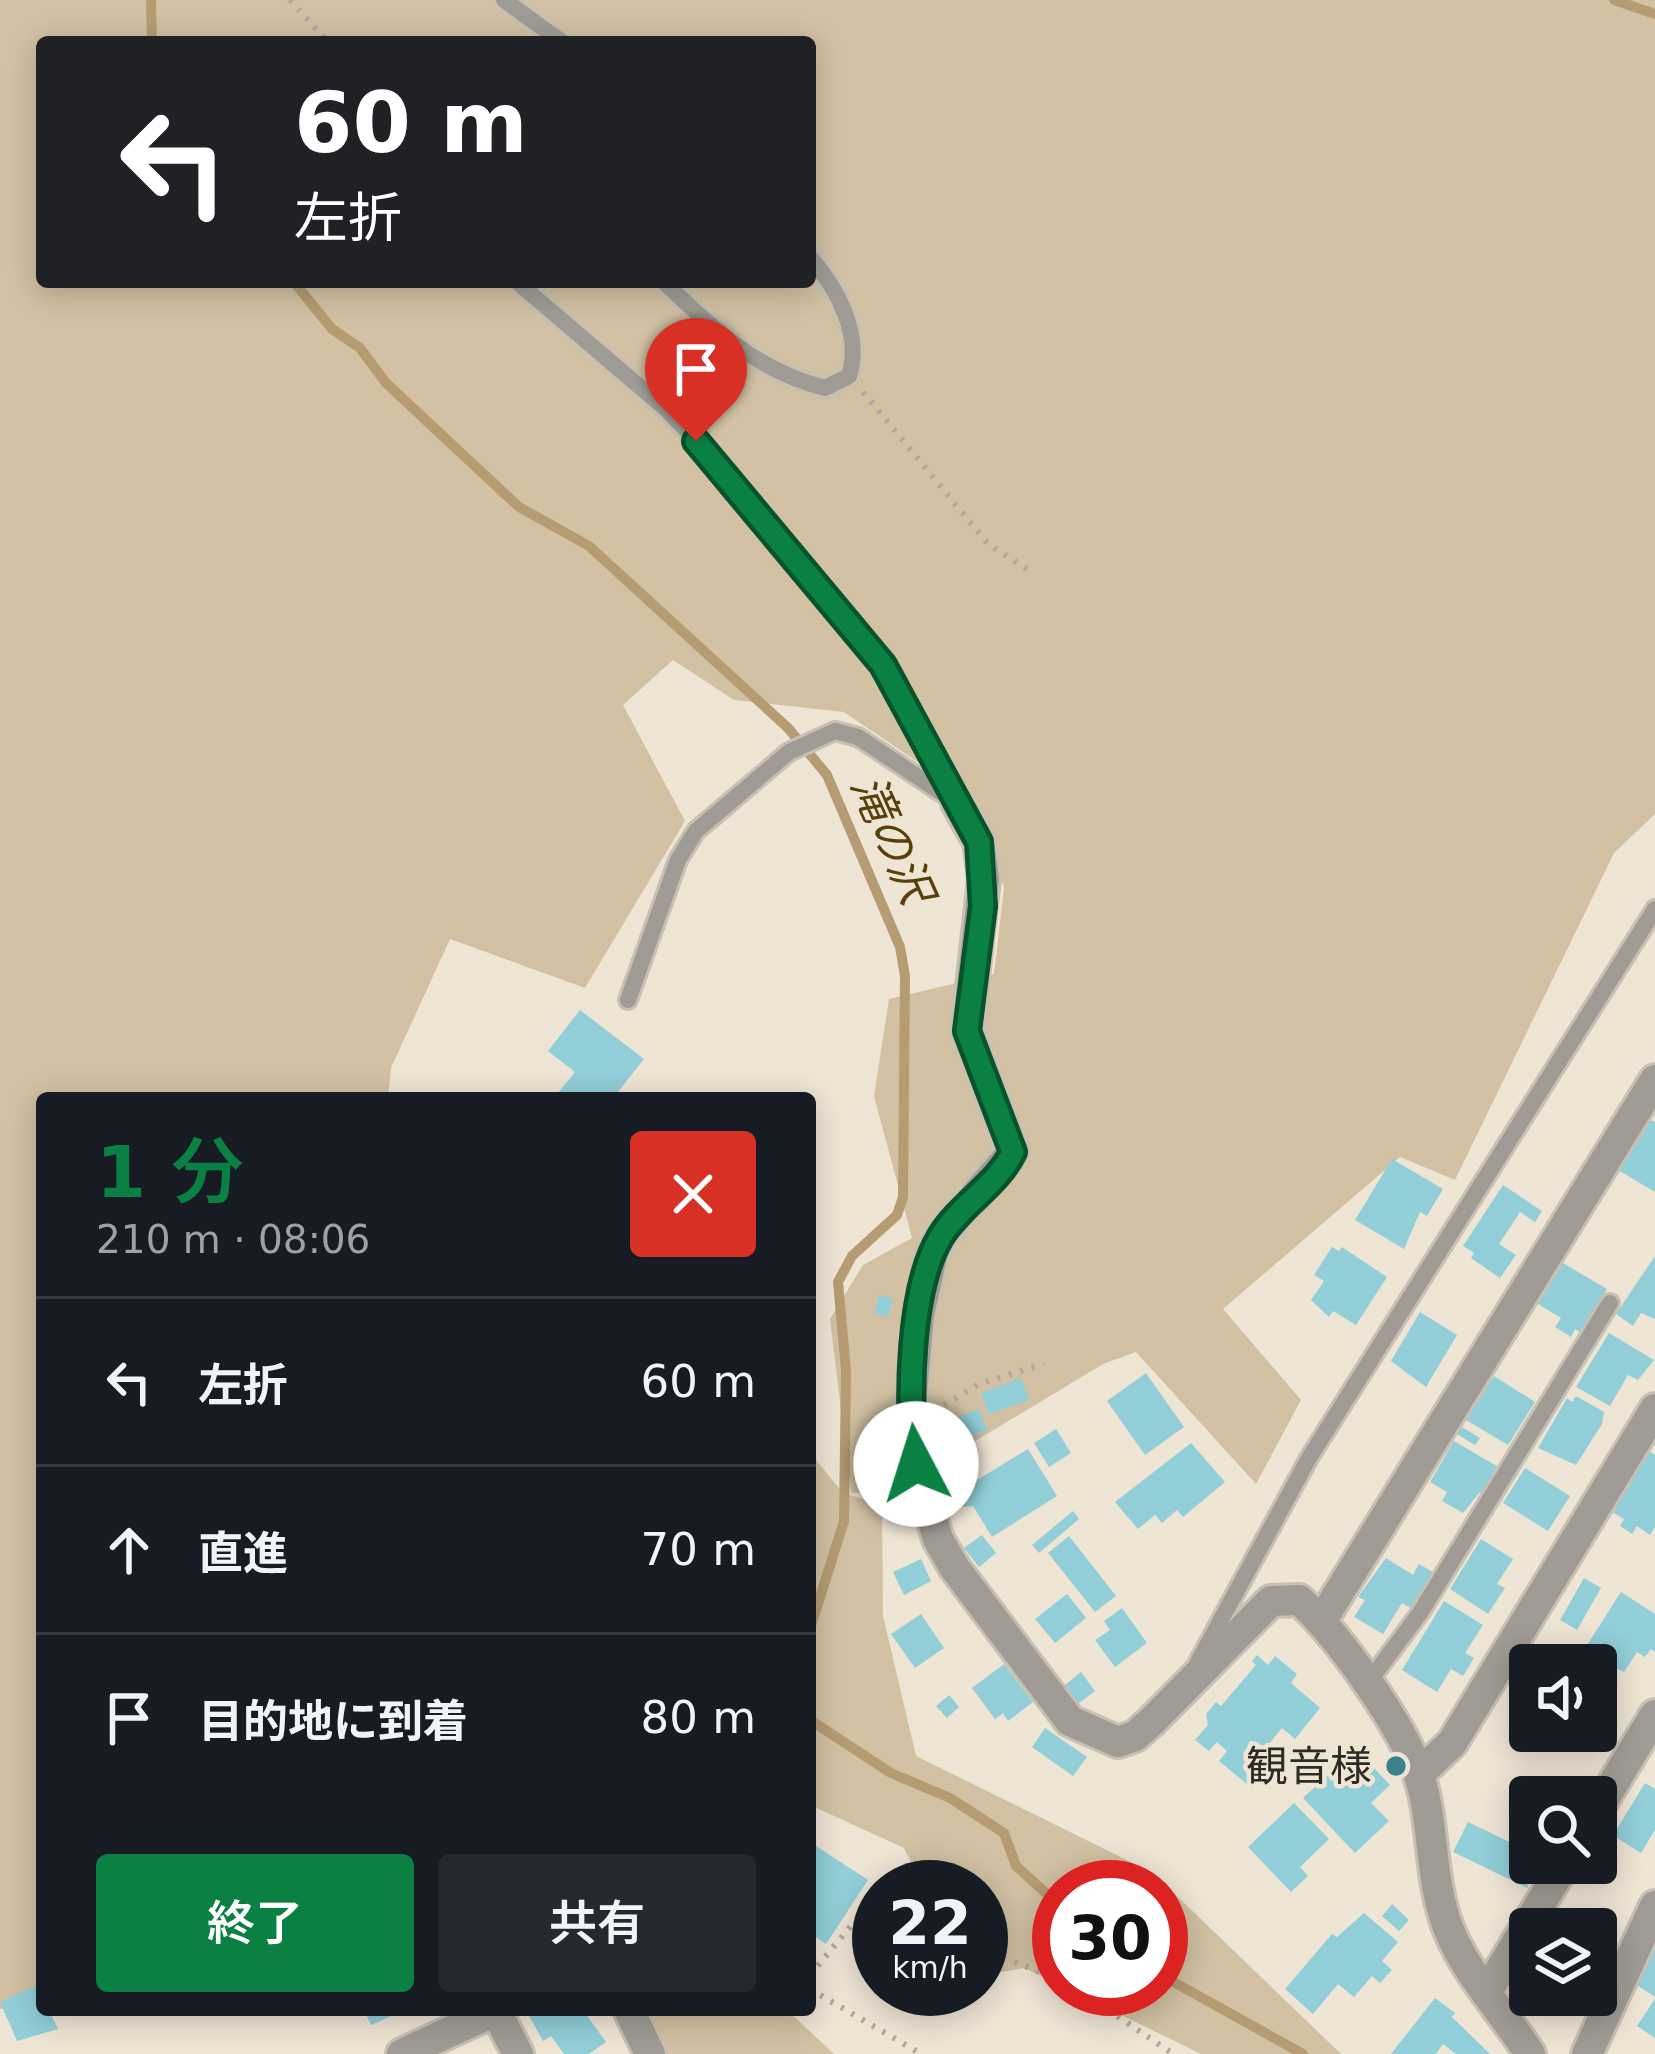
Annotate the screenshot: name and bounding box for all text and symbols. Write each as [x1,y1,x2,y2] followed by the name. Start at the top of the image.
[294,74,528,172] text: 60 m
[96,84,252,240] icon: left
[294,187,402,250] text: 左折
[645,318,747,441] pin
[663,336,729,402] icon: arrive
[840,767,946,916] water label: 滝の沢
[96,1130,243,1214] text: 1 分
[630,1131,756,1257] button: close
[96,1217,370,1262] text: 210 m · 08:06
[96,1349,162,1415] icon: left
[641,1355,756,1408] text: 60 m
[198,1359,288,1412] text: 左折
[853,1401,979,1527] position arrow
[96,1517,162,1583] icon: ahead
[641,1523,756,1576] text: 70 m
[198,1527,288,1580] text: 直進
[1509,1644,1617,2016] map controls
[1509,1644,1617,1752] button: sound
[96,1685,162,1751] icon: arrive
[641,1691,756,1744] text: 80 m
[198,1695,468,1748] text: 目的地に到着
[1246,1742,1372,1791] place label: 観音様
[1383,1753,1409,1779] marker: 観音様
[1509,1776,1617,1884] button: search
[96,1854,414,1992] button: 終了
[438,1854,756,1992] button: 共有
[1032,1860,1188,2016] speed limit sign: 30
[888,1888,972,1958] text: 22
[1509,1908,1617,2016] button: layers
[892,1950,968,1985] text: km/h

